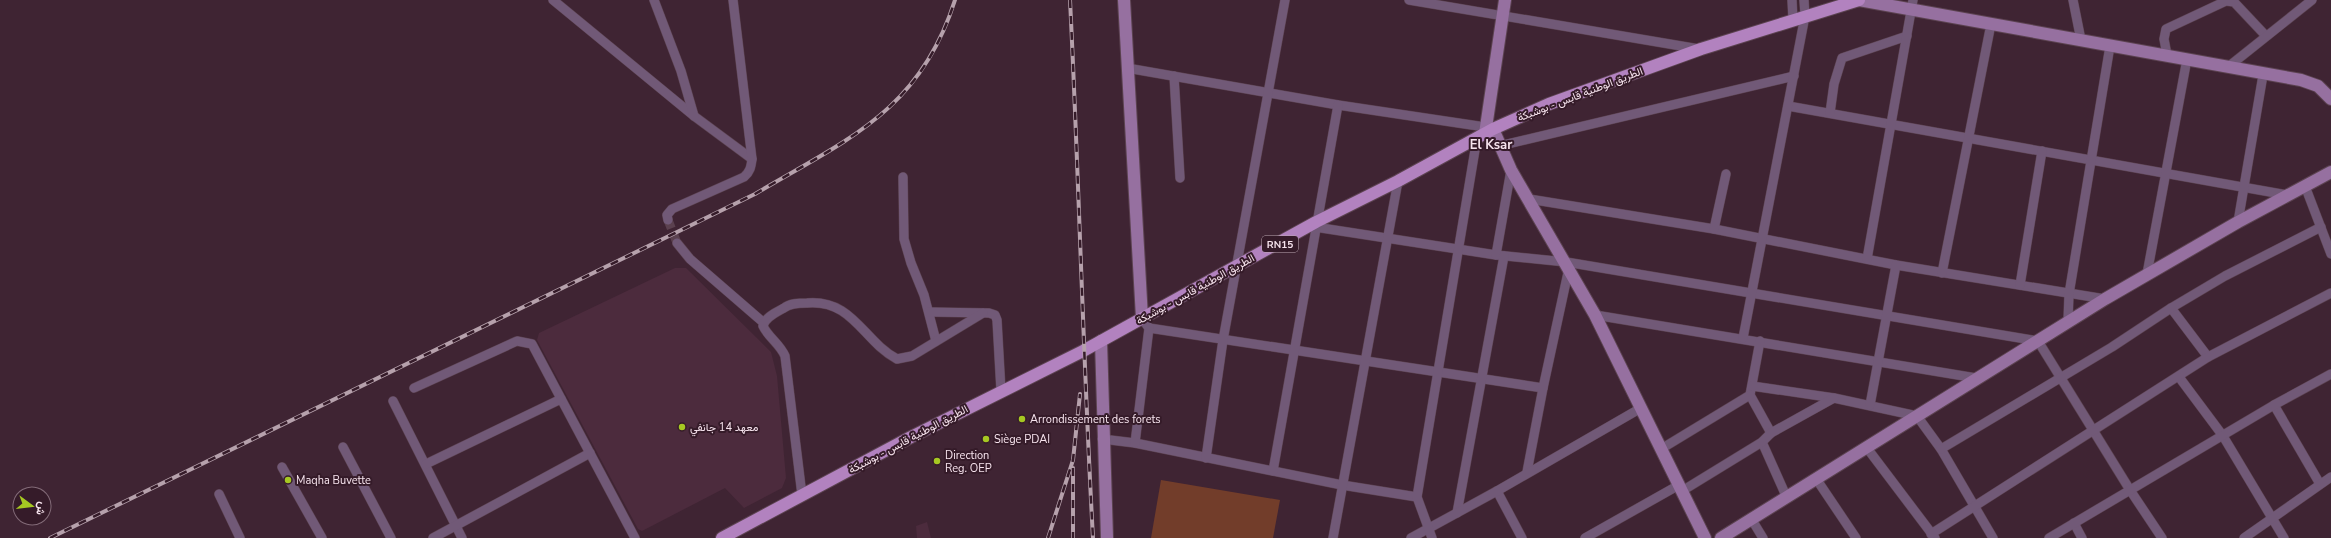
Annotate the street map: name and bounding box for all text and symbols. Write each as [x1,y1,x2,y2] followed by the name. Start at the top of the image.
[1515,64,1645,125] street label: الطريق الوطنية قابس - بوشبكة
[1470,136,1513,154] district label: El Ksar
[1262,236,1298,252] road number: RN15
[1133,251,1257,328] street label: الطريق الوطنية قابس - بوشبكة
[846,402,971,477] street label: الطريق الوطنية قابس - بوشبكة
[1030,412,1161,427] place label: Arrondissement des forets
[1017,414,1027,424] marker: Arrondissement des forets
[690,420,758,437] place label: معهد 14 جانفي
[677,422,687,432] marker: معهد 14 جانفي
[994,432,1050,447] place label: Siège PDAI
[981,434,991,444] marker: Siège PDAI
[945,448,992,476] place label: Direction Reg. OEP
[932,456,942,466] marker: Direction Reg. OEP
[296,473,371,488] place label: Maqha Buvette
[283,475,293,485] marker: Maqha Buvette
[12,486,52,526] north arrow
[32,500,50,517] text: ش

